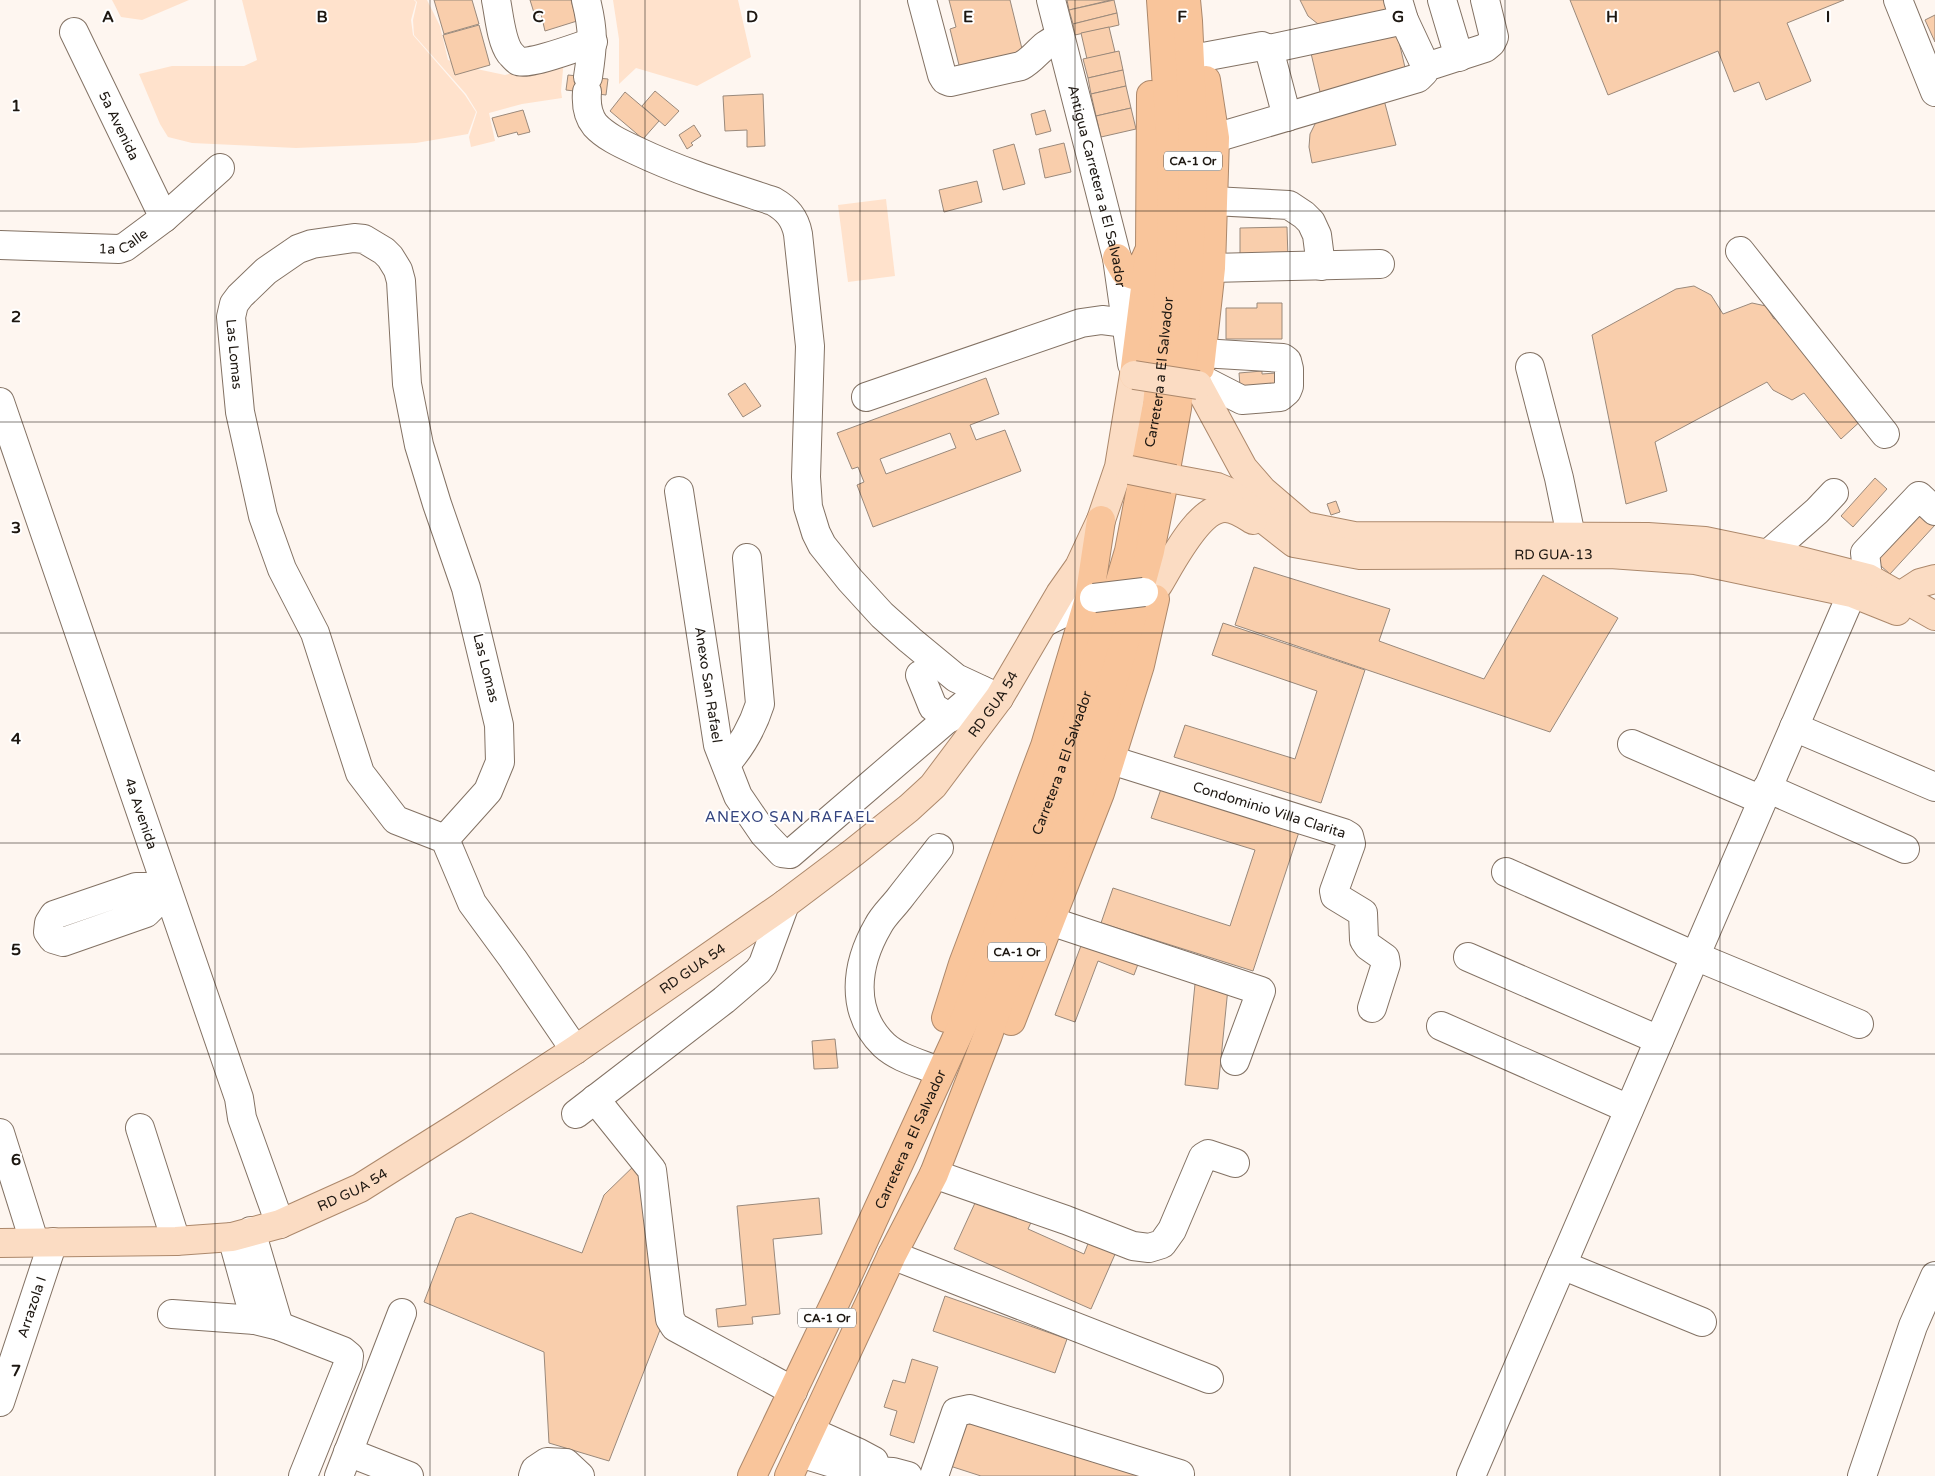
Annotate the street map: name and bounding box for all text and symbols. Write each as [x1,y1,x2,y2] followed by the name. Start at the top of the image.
[102,7,114,27] text: A
[316,7,328,27] text: B
[532,7,544,27] text: C
[746,7,758,27] text: D
[963,7,973,27] text: E
[1177,7,1187,27] text: F
[1392,7,1404,27] text: G
[1606,7,1618,27] text: H
[1826,7,1830,27] text: I
[1065,83,1130,289] street label: Antigua Carretera a El Salvador
[95,88,143,163] street label: 5a Avenida
[11,96,21,116] text: 1
[1164,152,1222,170] road number: CA-1 Or
[98,225,151,257] street label: 1a Calle
[1141,296,1177,449] street label: Carretera a El Salvador
[11,307,21,327] text: 2
[223,318,246,390] street label: Las Lomas
[11,518,21,538] text: 3
[1514,546,1593,563] street label: RD GUA-13
[691,626,726,744] street label: Anexo San Rafael
[469,632,503,704] street label: Las Lomas
[964,668,1022,740] street label: RD GUA 54
[1028,688,1095,837] street label: Carretera a El Salvador
[11,729,21,749] text: 4
[121,776,161,851] street label: 4a Avenida
[1191,778,1348,842] street label: Condominio Villa Clarita
[705,808,875,826] district label: ANEXO SAN RAFAEL
[656,939,729,997] street label: RD GUA 54
[11,940,21,960] text: 5
[988,942,1046,962] road number: CA-1 Or
[871,1066,950,1212] street label: Carretera a El Salvador
[11,1150,21,1170] text: 6
[315,1164,391,1215] street label: RD GUA 54
[13,1274,49,1340] street label: Arrazola I
[798,1309,856,1328] road number: CA-1 Or
[11,1361,21,1381] text: 7

